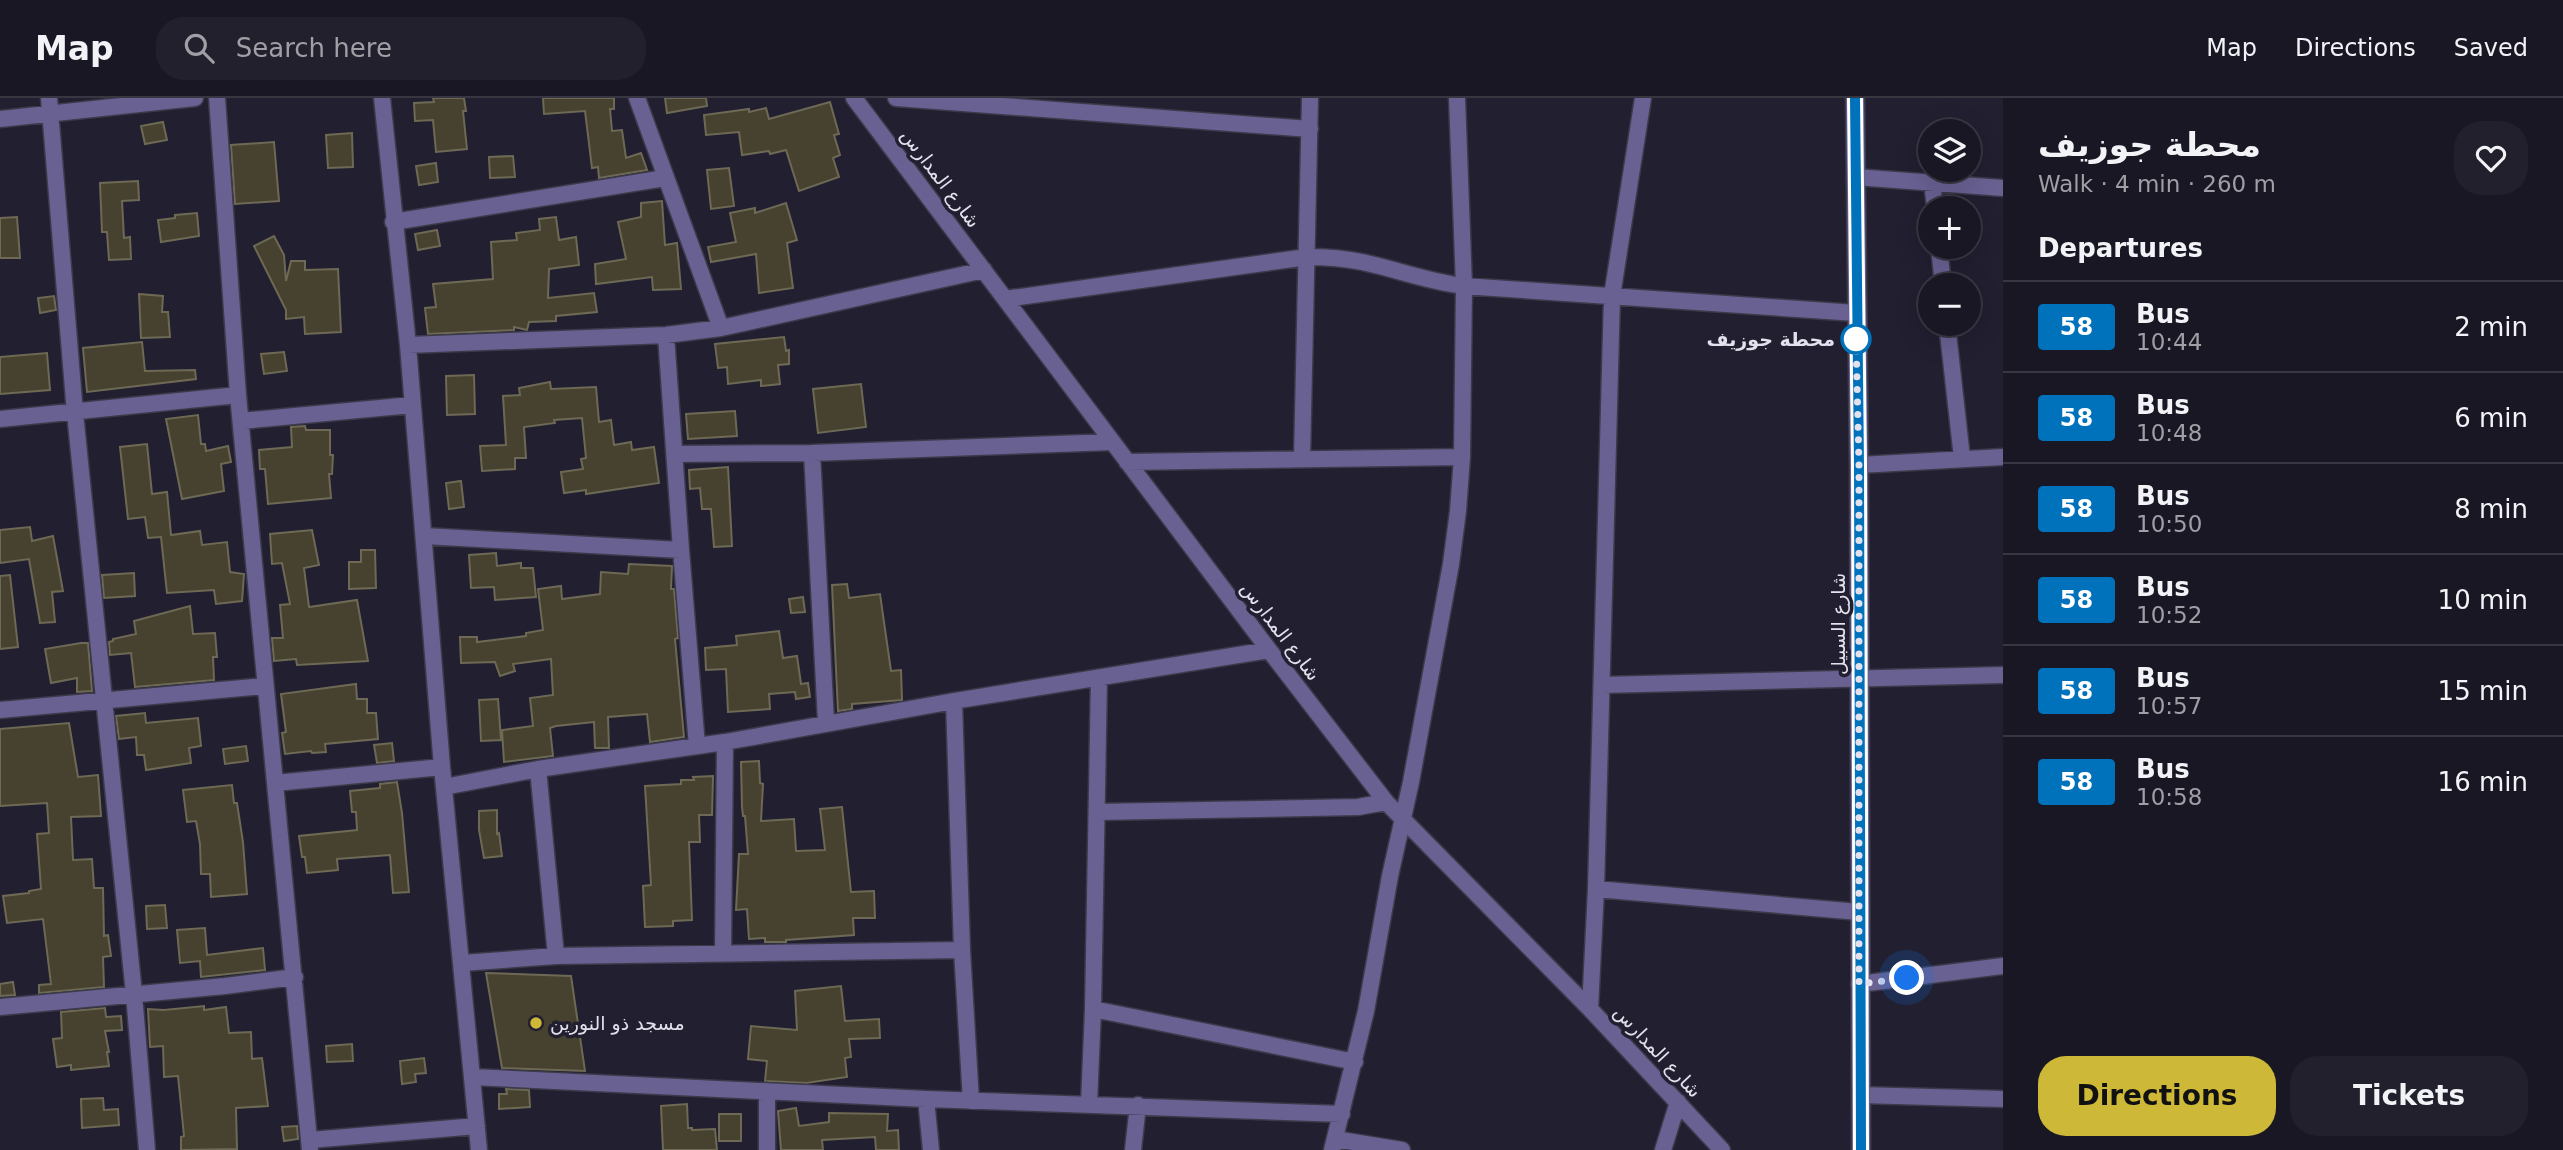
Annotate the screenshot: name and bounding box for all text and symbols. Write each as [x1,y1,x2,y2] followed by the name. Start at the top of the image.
[156,17,646,80] search box
[35,29,114,68] text: Map
[180,29,218,67] icon: search
[236,33,392,63] text: Search here
[2206,34,2257,62] text: Map
[2295,34,2416,62] text: Directions
[2454,34,2528,62] text: Saved
[1918,119,1981,336] map controls
[1918,119,1981,182] button: layers
[2454,121,2528,195] button: heart
[896,124,985,232] street label: شارع المدارس
[2038,125,2261,164] text: محطة جوزيف
[2038,171,2276,197] text: Walk · 4 min · 260 m
[1918,196,1981,259] button: +
[2038,233,2203,263] text: Departures
[1918,273,1981,336] button: −
[2136,299,2190,329] text: Bus
[2454,312,2528,342] text: 2 min
[2060,313,2093,341] text: 58
[1841,324,1871,354] marker: محطة جوزيف
[1707,328,1835,351] place label: محطة جوزيف
[2136,329,2202,355] text: 10:44
[2136,390,2190,420] text: Bus
[2454,403,2528,433] text: 6 min
[2060,404,2093,432] text: 58
[2136,420,2202,446] text: 10:48
[2136,481,2190,511] text: Bus
[2454,494,2528,524] text: 8 min
[2060,495,2093,523] text: 58
[2136,511,2202,537] text: 10:50
[2136,572,2190,602] text: Bus
[1827,573,1850,675] street label: شارع السبيل
[1236,577,1325,685] street label: شارع المدارس
[2438,585,2528,615] text: 10 min
[2060,586,2093,614] text: 58
[2136,602,2202,628] text: 10:52
[2136,663,2190,693] text: Bus
[2438,676,2528,706] text: 15 min
[2060,677,2093,705] text: 58
[2136,693,2202,719] text: 10:57
[2136,754,2190,784] text: Bus
[2438,767,2528,797] text: 16 min
[2060,768,2093,796] text: 58
[2136,784,2202,810] text: 10:58
[1889,960,1924,995] your location
[1609,1000,1706,1102] street label: شارع المدارس
[550,1012,685,1035] place label: مسجد ذو النورين
[528,1015,544,1031] marker: مسجد ذو النورين
[2038,1056,2276,1136] button: Directions
[2290,1056,2528,1136] button: Tickets

